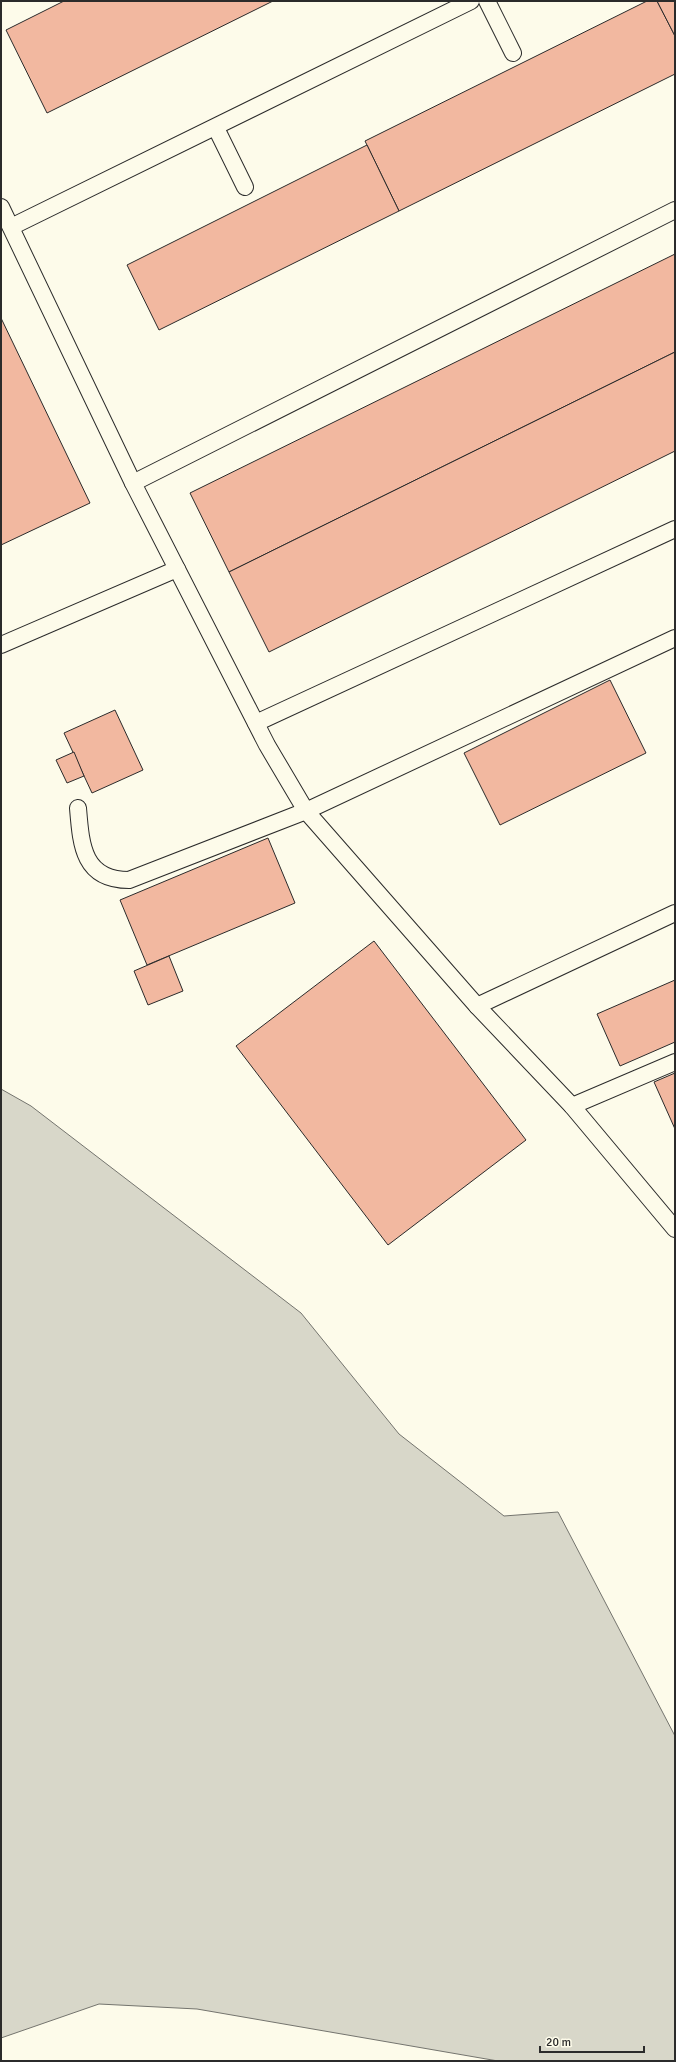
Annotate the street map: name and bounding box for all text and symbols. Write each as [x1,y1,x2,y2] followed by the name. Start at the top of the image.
[540,2028,644,2054] scale bar
[546,2035,571,2050] text: 20 m

